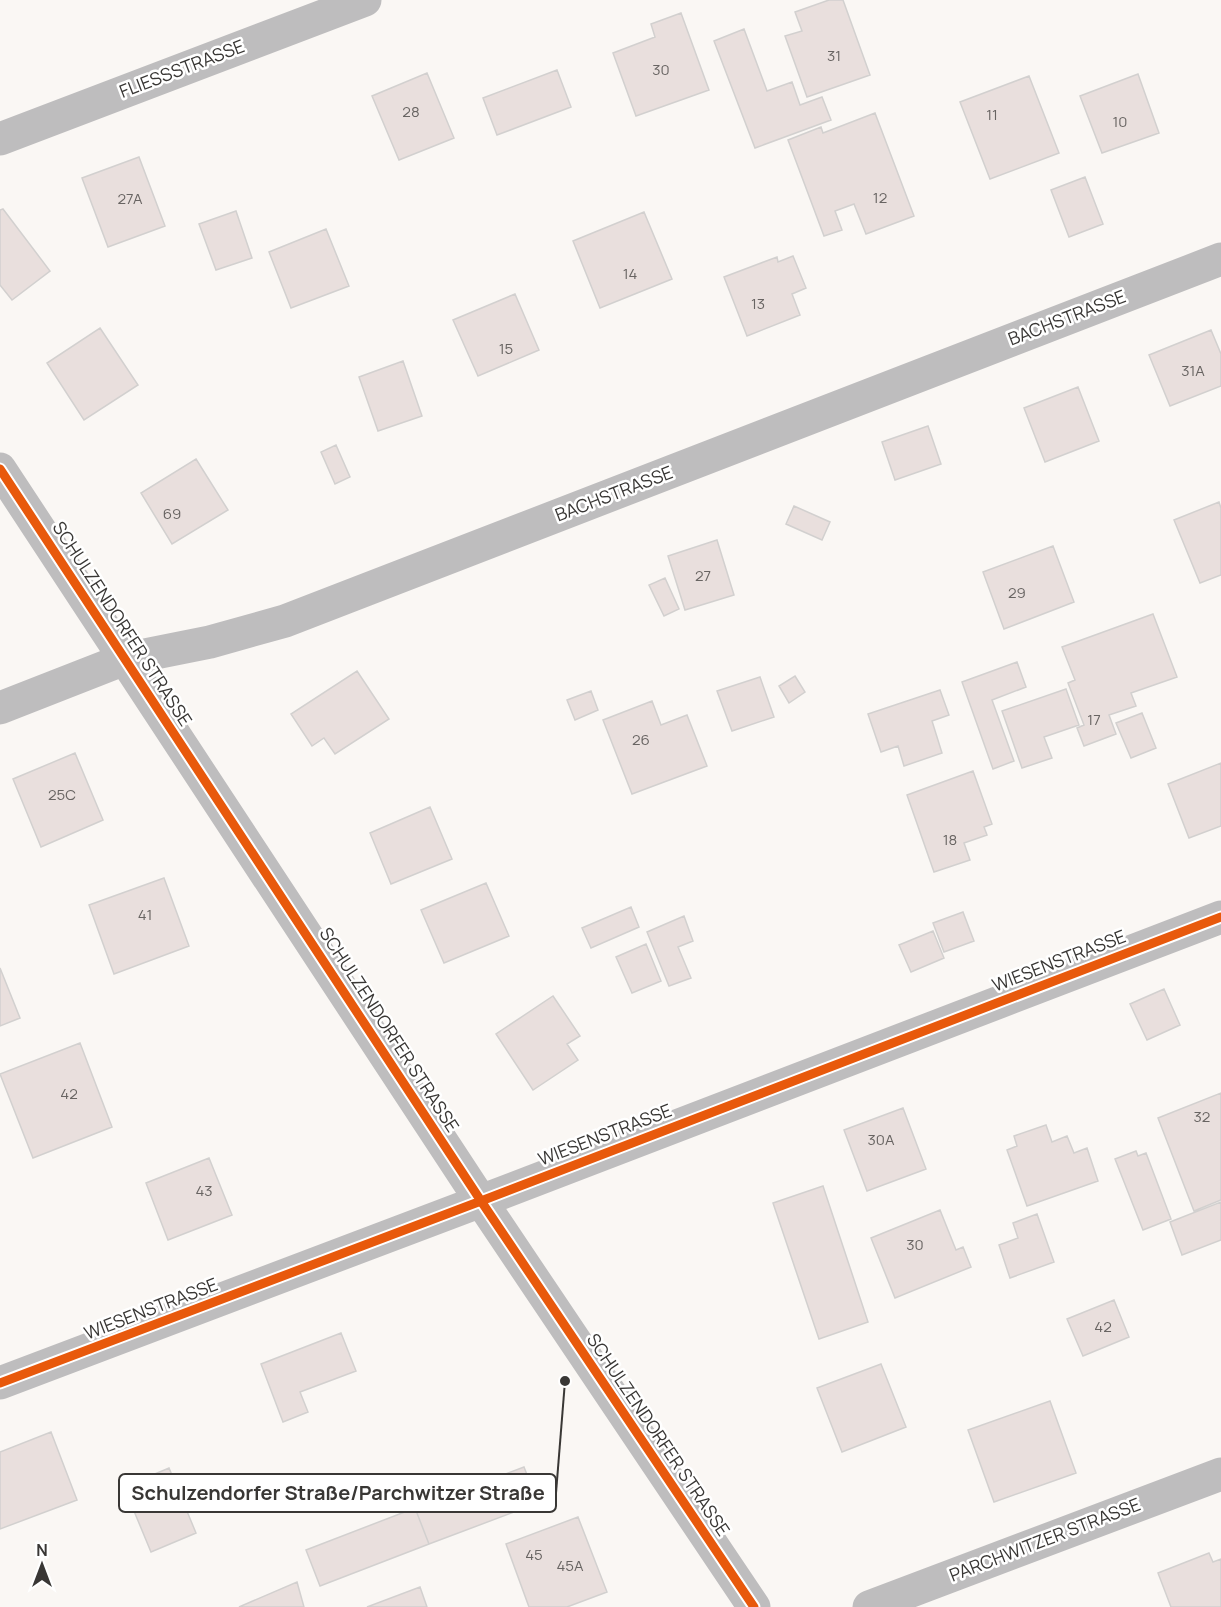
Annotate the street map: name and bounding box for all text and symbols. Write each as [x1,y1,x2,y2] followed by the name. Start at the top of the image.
[116,33,248,103] street label: FLIESSSTRASSE
[827,45,841,66] house number: 31
[652,59,670,80] house number: 30
[402,101,420,122] house number: 28
[986,104,998,125] house number: 11
[1113,111,1128,132] house number: 10
[873,187,887,208] house number: 12
[118,188,143,209] house number: 27A
[623,263,637,284] house number: 14
[1004,284,1129,351] street label: BACHSTRASSE
[751,293,765,314] house number: 13
[499,338,513,359] house number: 15
[1181,360,1205,381] house number: 31A
[551,460,676,527] street label: BACHSTRASSE
[163,503,181,524] house number: 69
[48,517,198,730] street label: SCHULZENDORFER STRASSE
[695,565,711,586] house number: 27
[1008,582,1026,603] house number: 29
[1087,709,1101,730] house number: 17
[632,729,650,750] house number: 26
[48,784,76,805] house number: 25C
[943,829,957,850] house number: 18
[138,904,152,925] house number: 41
[315,923,465,1136] street label: SCHULZENDORFER STRASSE
[988,924,1129,997] street label: WIESENSTRASSE
[60,1083,78,1104] house number: 42
[534,1098,675,1171] street label: WIESENSTRASSE
[1194,1106,1210,1127] house number: 32
[868,1129,895,1150] house number: 30A
[195,1180,213,1201] house number: 43
[906,1234,924,1255] house number: 30
[80,1272,221,1345] street label: WIESENSTRASSE
[1094,1316,1112,1337] house number: 42
[582,1328,736,1540] street label: SCHULZENDORFER STRASSE
[119,1474,556,1512] callout: Schulzendorfer Straße/Parchwitzer Straße
[131,1479,545,1506] text: Schulzendorfer Straße/Parchwitzer Straße
[946,1492,1144,1587] street label: PARCHWITZER STRASSE
[12,1535,72,1595] north arrow
[36,1539,48,1561] text: N
[525,1544,543,1565] house number: 45
[556,1555,584,1576] house number: 45A

